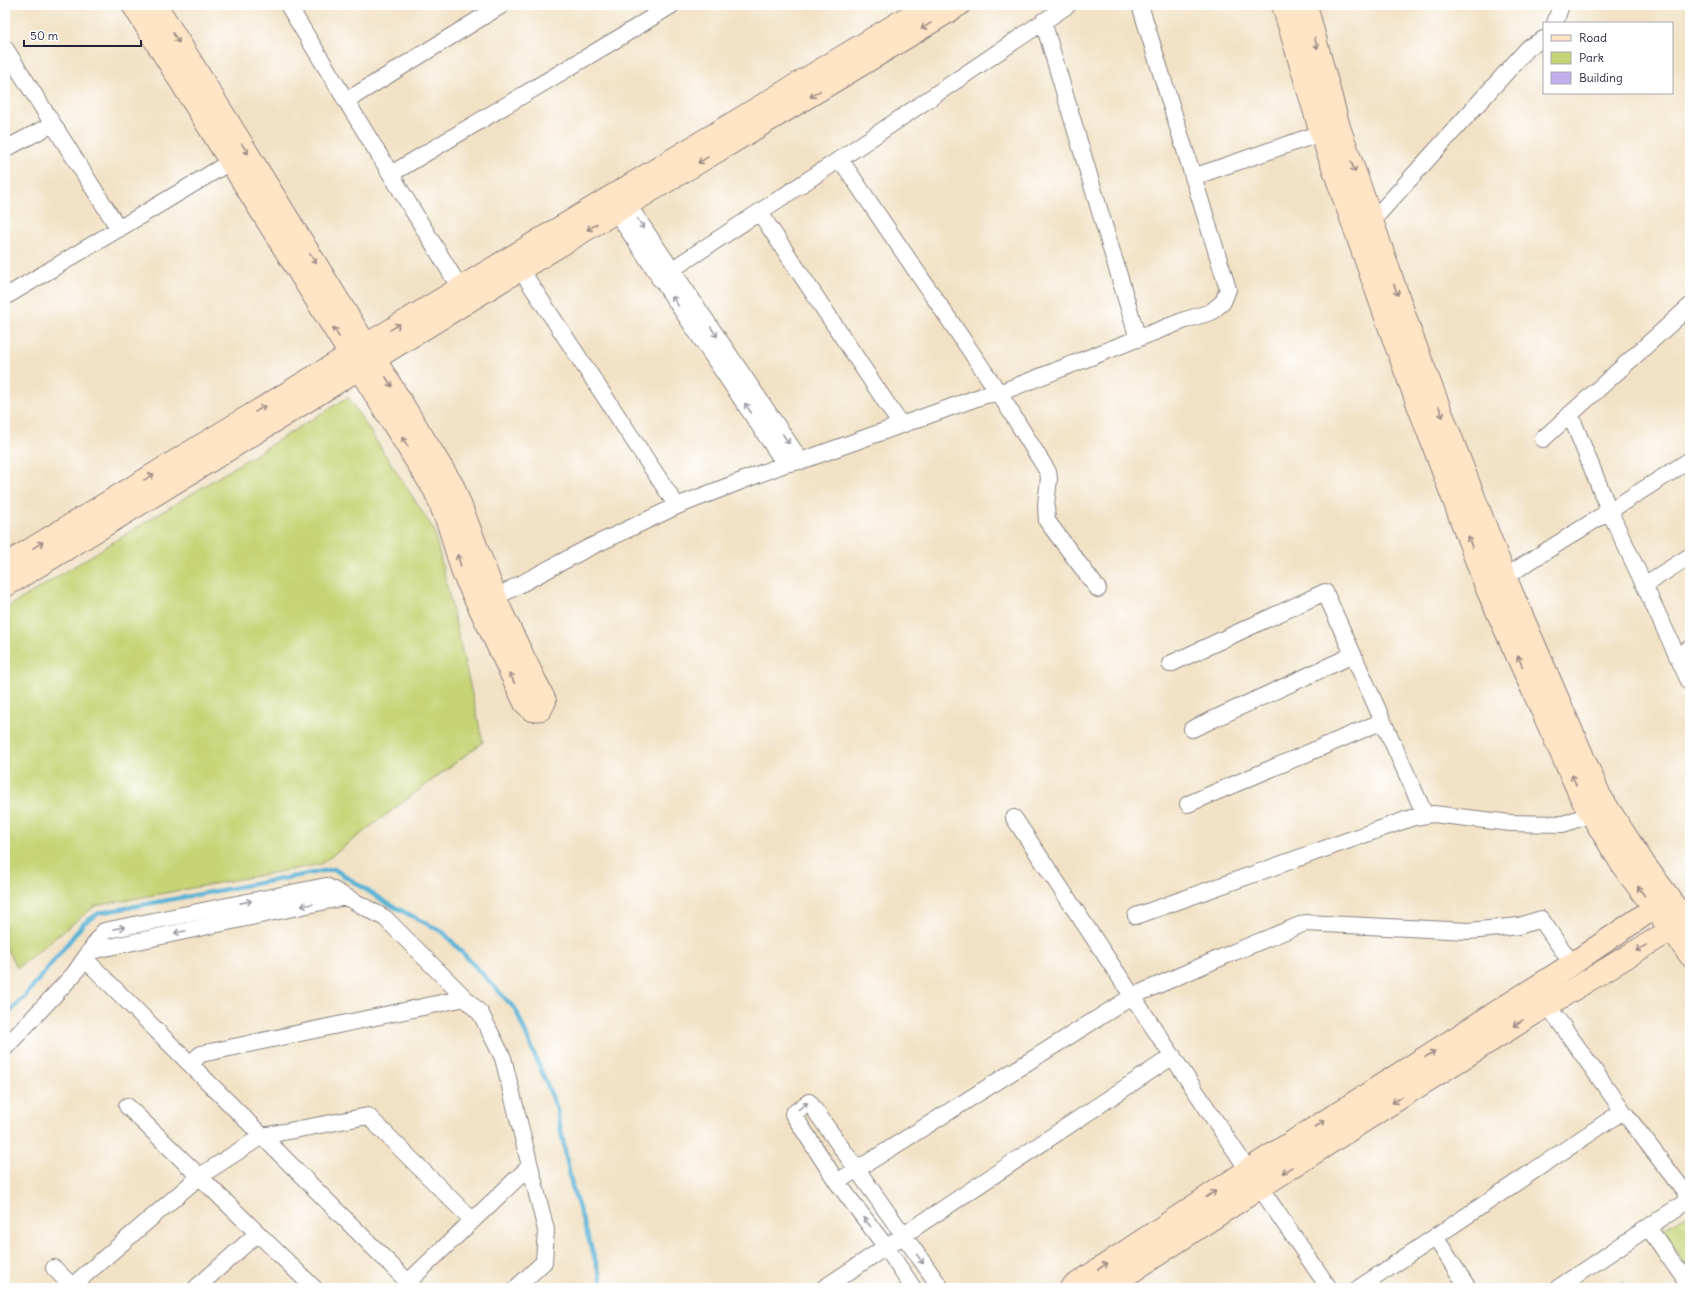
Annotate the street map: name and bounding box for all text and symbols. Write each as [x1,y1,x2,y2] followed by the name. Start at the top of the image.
[24,22,141,48] scale bar
[920,22,932,30] one-way arrow
[1543,22,1673,94] legend
[30,28,59,43] text: 50 m
[1579,30,1607,45] text: Road
[173,32,181,44] one-way arrow
[1313,36,1320,49] one-way arrow
[1579,50,1604,65] text: Park
[1579,70,1623,85] text: Building
[809,90,821,98] one-way arrow
[241,143,249,155] one-way arrow
[697,157,709,165] one-way arrow
[1350,161,1357,174] one-way arrow
[637,218,645,229] one-way arrow
[586,223,598,231] one-way arrow
[309,253,317,264] one-way arrow
[1393,283,1400,296] one-way arrow
[671,295,679,306] one-way arrow
[389,323,400,331] one-way arrow
[710,326,718,337] one-way arrow
[332,327,340,338] one-way arrow
[385,376,393,388] one-way arrow
[743,403,752,414] one-way arrow
[254,405,266,413] one-way arrow
[1438,405,1446,417] one-way arrow
[782,434,790,445] one-way arrow
[400,436,408,448] one-way arrow
[143,473,155,481] one-way arrow
[1465,536,1473,548] one-way arrow
[32,541,43,549] one-way arrow
[455,553,462,566] one-way arrow
[1516,656,1523,668] one-way arrow
[508,672,515,684] one-way arrow
[1569,774,1577,786] one-way arrow
[1637,885,1645,896] one-way arrow
[240,898,253,906] one-way arrow
[301,902,314,910] one-way arrow
[112,924,125,932] one-way arrow
[174,929,187,937] one-way arrow
[1635,944,1647,952] one-way arrow
[1513,1019,1524,1027] one-way arrow
[1424,1049,1436,1057] one-way arrow
[1392,1096,1403,1104] one-way arrow
[797,1102,808,1110] one-way arrow
[1315,1119,1326,1128] one-way arrow
[1281,1166,1293,1174] one-way arrow
[1206,1190,1217,1199] one-way arrow
[863,1216,871,1227] one-way arrow
[916,1253,924,1264] one-way arrow
[1097,1262,1109,1270] one-way arrow

